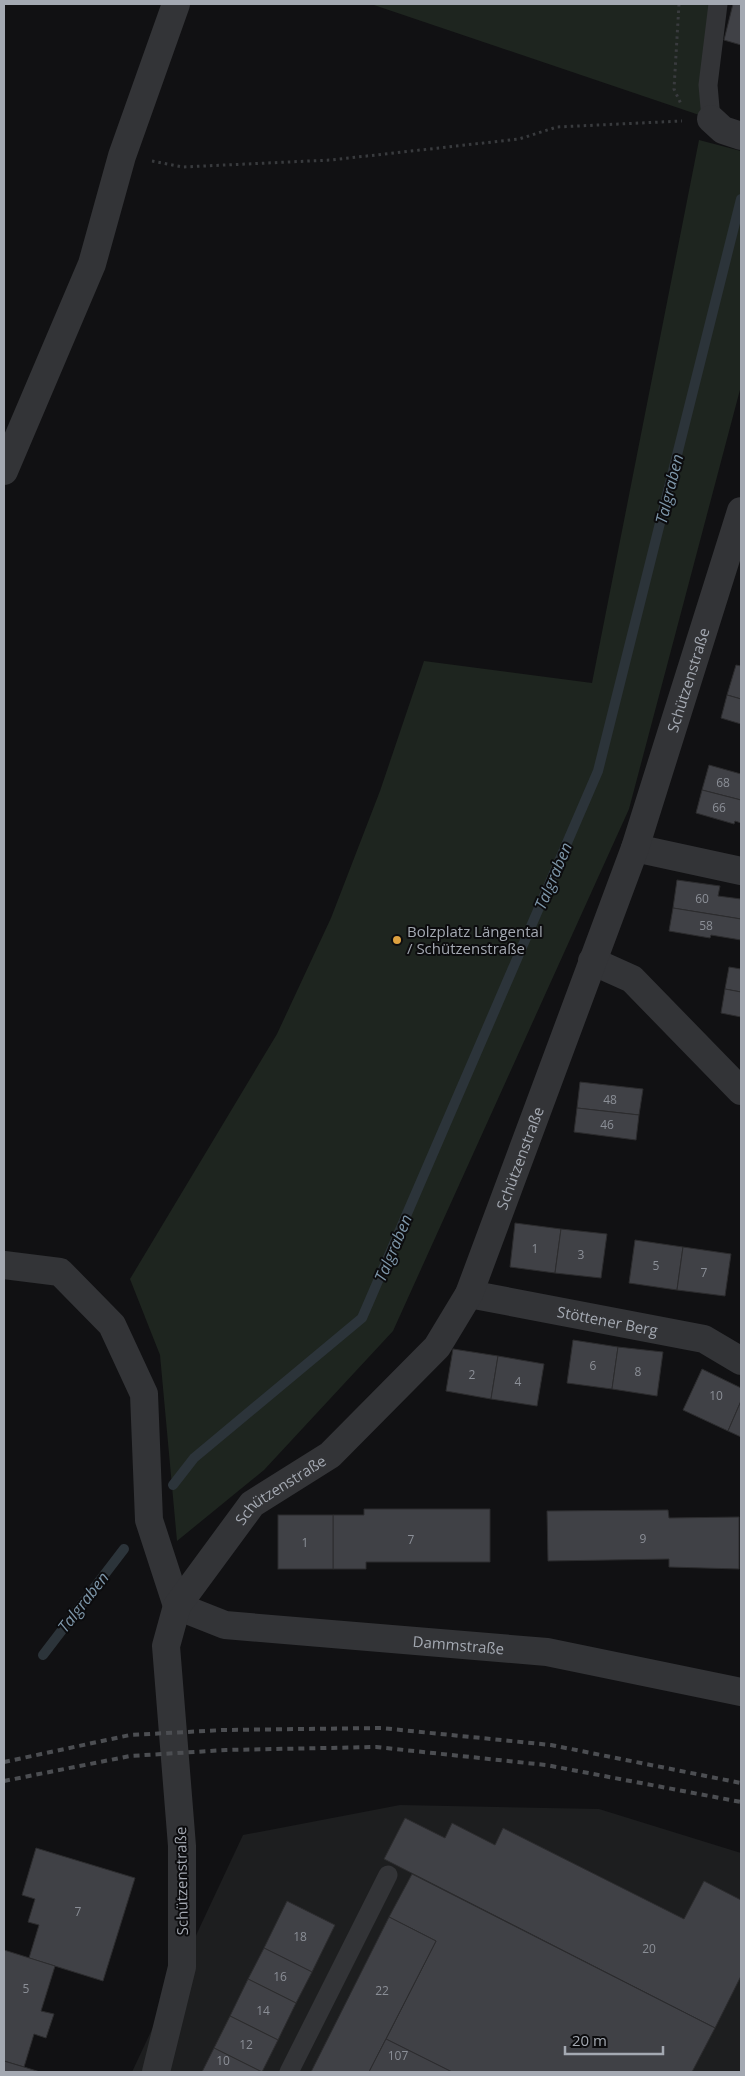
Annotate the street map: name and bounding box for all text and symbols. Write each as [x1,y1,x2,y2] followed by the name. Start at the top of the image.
[650,452,688,526] water label: Talgraben
[662,625,714,735] street label: Schützenstraße
[716,774,730,791] house number: 68
[712,799,726,816] house number: 66
[529,839,577,913] water label: Talgraben
[695,890,709,907] house number: 60
[699,917,713,934] house number: 58
[407,921,543,958] place label: Bolzplatz Längental / Schützenstraße
[391,934,403,946] marker: Bolzplatz Längental / Schützenstraße
[603,1091,617,1108] house number: 48
[491,1104,548,1212] street label: Schützenstraße
[600,1116,614,1133] house number: 46
[369,1211,417,1285] water label: Talgraben
[532,1240,538,1257] house number: 1
[578,1246,585,1263] house number: 3
[653,1257,660,1274] house number: 5
[701,1264,708,1281] house number: 7
[556,1301,659,1340] street label: Stöttener Berg
[590,1357,597,1374] house number: 6
[635,1363,642,1380] house number: 8
[469,1366,476,1383] house number: 2
[515,1373,522,1390] house number: 4
[709,1387,723,1404] house number: 10
[230,1450,330,1529] street label: Schützenstraße
[640,1530,647,1547] house number: 9
[408,1531,415,1548] house number: 7
[302,1534,308,1551] house number: 1
[52,1567,114,1637] water label: Talgraben
[412,1631,505,1658] street label: Dammstraße
[170,1827,192,1935] street label: Schützenstraße
[75,1903,82,1920] house number: 7
[293,1928,307,1945] house number: 18
[642,1940,656,1957] house number: 20
[273,1968,287,1985] house number: 16
[23,1980,30,1997] house number: 5
[375,1982,389,1999] house number: 22
[256,2002,270,2019] house number: 14
[565,2024,662,2056] scale bar
[572,2030,607,2050] text: 20 m
[239,2036,253,2053] house number: 12
[388,2047,408,2064] house number: 107
[216,2052,230,2069] house number: 10

